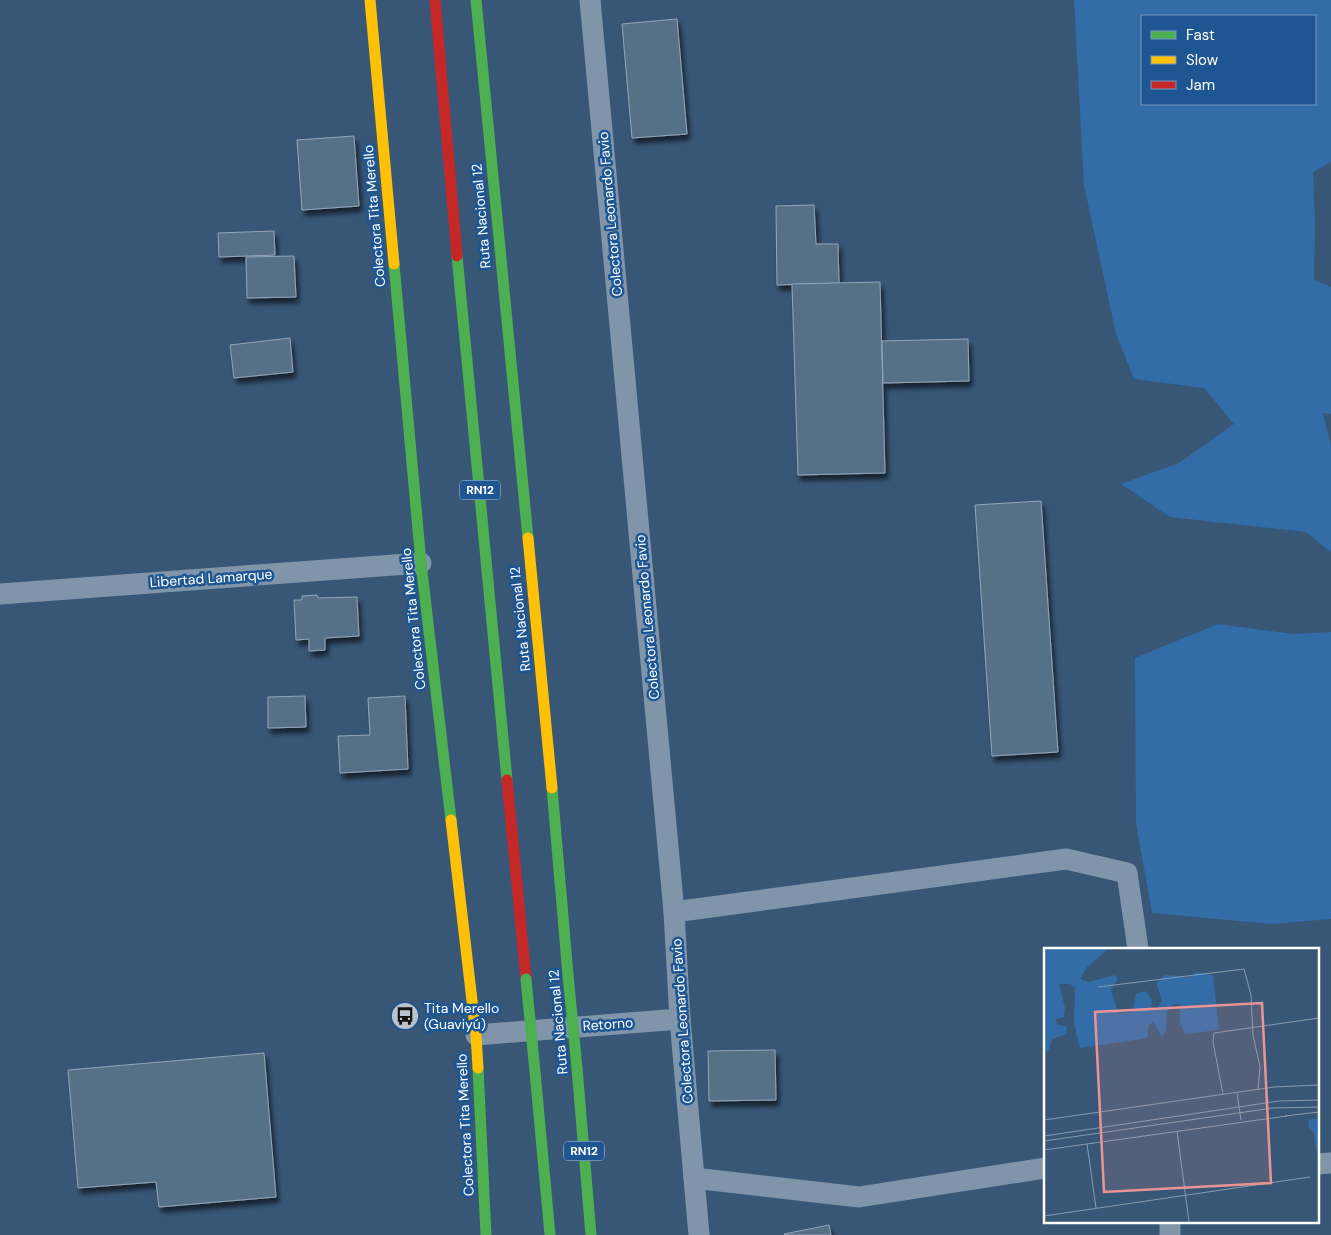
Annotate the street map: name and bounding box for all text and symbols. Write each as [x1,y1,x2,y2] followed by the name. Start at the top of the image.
[1141,15,1316,105] legend
[1186,25,1215,45] text: Fast
[1186,50,1219,70] text: Slow
[1186,75,1215,95] text: Jam
[594,131,626,297] street label: Colectora Leonardo Favio
[359,144,389,288] street label: Colectora Tita Merello
[467,163,495,269] street label: Ruta Nacional 12
[460,480,500,500] road number: RN12
[631,534,663,700] street label: Colectora Leonardo Favio
[397,547,429,691] street label: Colectora Tita Merello
[149,565,273,591] street label: Libertad Lamarque
[506,566,534,672] street label: Ruta Nacional 12
[667,938,697,1104] street label: Colectora Leonardo Favio
[1044,948,1318,1222] inset map
[544,969,572,1075] street label: Ruta Nacional 12
[424,999,499,1033] place label: Tita Merello (Guaviyú)
[390,1001,420,1031] bus stop icon: Tita Merello (Guaviyú)
[582,1013,634,1035] street label: Retorno
[452,1053,478,1197] street label: Colectora Tita Merello
[564,1142,604,1160] road number: RN12

